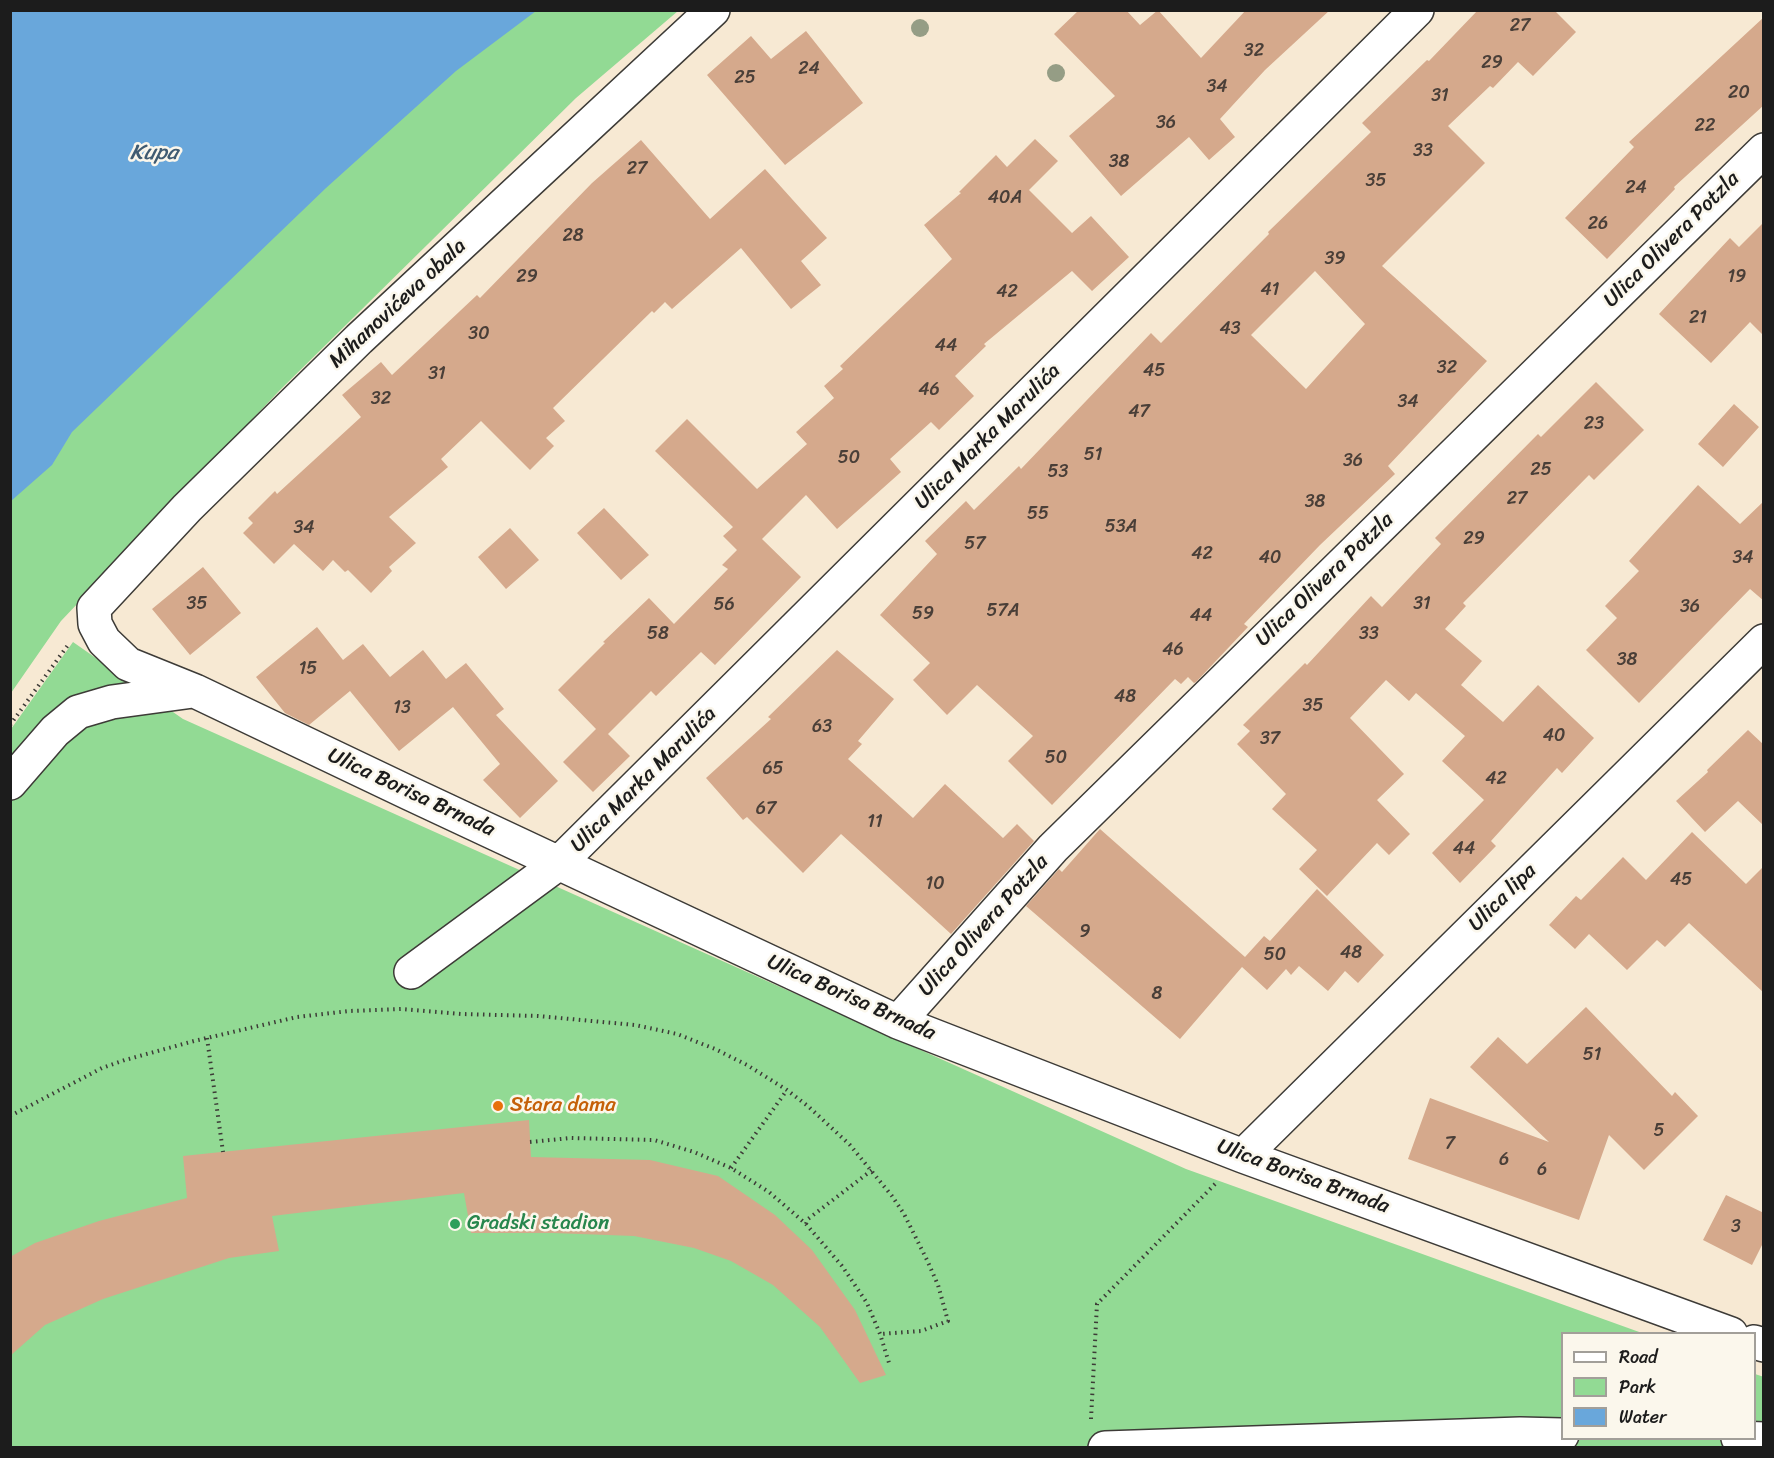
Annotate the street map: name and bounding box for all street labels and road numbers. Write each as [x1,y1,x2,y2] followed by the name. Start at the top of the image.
[1599,167,1745,313] street label: Ulica Olivera Potzla
[324,234,472,374] street label: Mihanovićeva obala
[910,359,1066,515] street label: Ulica Marka Marulića
[1251,508,1399,652] street label: Ulica Olivera Potzla
[566,702,722,858] street label: Ulica Marka Marulića
[323,743,499,843] street label: Ulica Borisa Brnada
[914,850,1054,1002] street label: Ulica Olivera Potzla
[1464,859,1542,937] street label: Ulica lipa
[763,950,939,1046] street label: Ulica Borisa Brnada
[1213,1134,1393,1220] street label: Ulica Borisa Brnada

